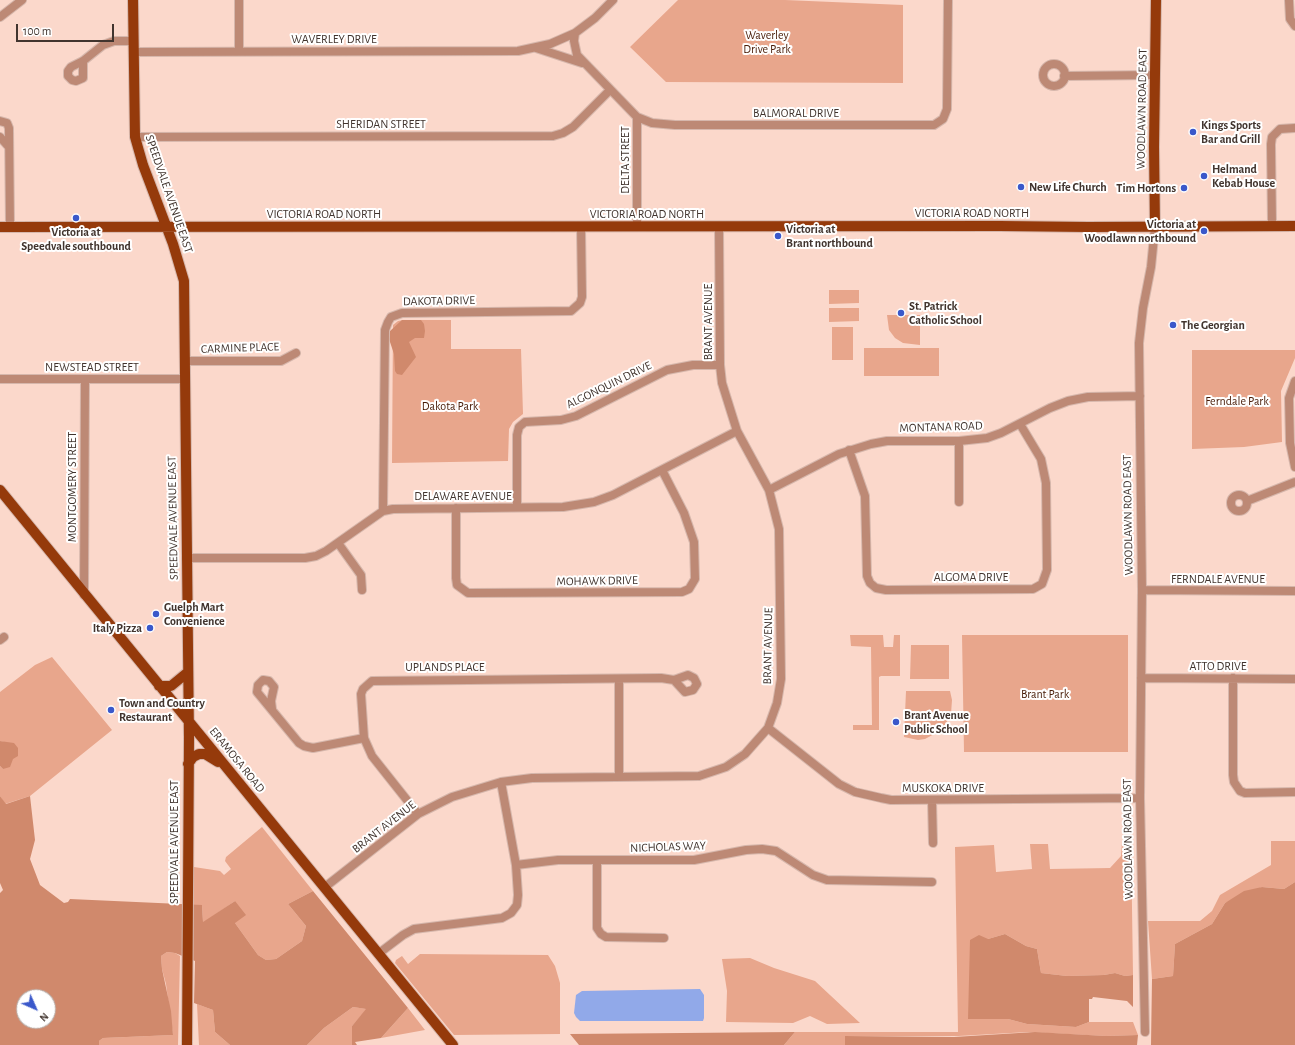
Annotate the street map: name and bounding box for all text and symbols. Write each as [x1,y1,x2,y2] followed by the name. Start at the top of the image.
[18,16,116,42] scale bar
[23,25,51,37] text: 100 m
[743,28,791,56] park label: Waverley Drive Park
[291,32,377,46] street label: WAVERLEY DRIVE
[1134,48,1150,170] street label: WOODLAWN ROAD EAST
[753,106,839,120] street label: BALMORAL DRIVE
[336,117,426,131] street label: SHERIDAN STREET
[1201,118,1261,146] place label: Kings Sports Bar and Grill
[618,126,632,194] street label: DELTA STREET
[1188,127,1198,137] marker: Kings Sports Bar and Grill
[142,133,196,255] street label: SPEEDVALE AVENUE EAST
[1212,162,1275,190] place label: Helmand Kebab House
[1199,171,1209,181] marker: Helmand Kebab House
[1029,180,1107,194] place label: New Life Church
[1116,181,1176,195] place label: Tim Hortons
[1016,182,1026,192] marker: New Life Church
[1179,183,1189,193] marker: Tim Hortons
[915,206,1029,220] street label: VICTORIA ROAD NORTH
[267,207,381,221] street label: VICTORIA ROAD NORTH
[590,207,704,221] street label: VICTORIA ROAD NORTH
[71,213,81,223] marker: Victoria at Speedvale southbound
[1084,217,1196,245] place label: Victoria at Woodlawn northbound
[786,222,873,250] place label: Victoria at Brant northbound
[21,225,131,253] place label: Victoria at Speedvale southbound
[1199,226,1209,236] marker: Victoria at Woodlawn northbound
[773,231,783,241] marker: Victoria at Brant northbound
[701,284,715,360] street label: BRANT AVENUE
[403,293,475,309] street label: DAKOTA DRIVE
[909,299,982,327] place label: St. Patrick Catholic School
[896,308,906,318] marker: St. Patrick Catholic School
[1181,318,1245,332] place label: The Georgian
[1168,320,1178,330] marker: The Georgian
[201,339,279,357] street label: CARMINE PLACE
[564,358,654,412] street label: ALGONQUIN DRIVE
[45,360,139,374] street label: NEWSTEAD STREET
[1205,394,1269,408] park label: Ferndale Park
[422,399,478,413] park label: Dakota Park
[899,418,983,436] street label: MONTANA ROAD
[65,432,79,542] street label: MONTGOMERY STREET
[1120,454,1136,576] street label: WOODLAWN ROAD EAST
[165,456,181,580] street label: SPEEDVALE AVENUE EAST
[414,489,512,503] street label: DELAWARE AVENUE
[934,570,1008,584] street label: ALGOMA DRIVE
[1171,572,1265,586] street label: FERNDALE AVENUE
[556,573,638,589] street label: MOHAWK DRIVE
[164,600,225,628] place label: Guelph Mart Convenience
[760,608,776,684] street label: BRANT AVENUE
[151,609,161,619] marker: Guelph Mart Convenience
[93,621,142,635] place label: Italy Pizza
[145,623,155,633] marker: Italy Pizza
[1189,659,1247,673] street label: ATTO DRIVE
[405,660,485,674] street label: UPLANDS PLACE
[1021,687,1069,701] park label: Brant Park
[119,696,205,724] place label: Town and Country Restaurant
[106,705,116,715] marker: Town and Country Restaurant
[904,708,969,736] place label: Brant Avenue Public School
[891,717,901,727] marker: Brant Avenue Public School
[206,724,268,796] street label: ERAMOSA ROAD
[1120,778,1136,900] street label: WOODLAWN ROAD EAST
[167,780,181,904] street label: SPEEDVALE AVENUE EAST
[902,781,984,795] street label: MUSKOKA DRIVE
[349,798,419,856] street label: BRANT AVENUE
[630,838,706,856] street label: NICHOLAS WAY
[16,989,56,1029] north arrow
[38,1011,51,1024] text: N

